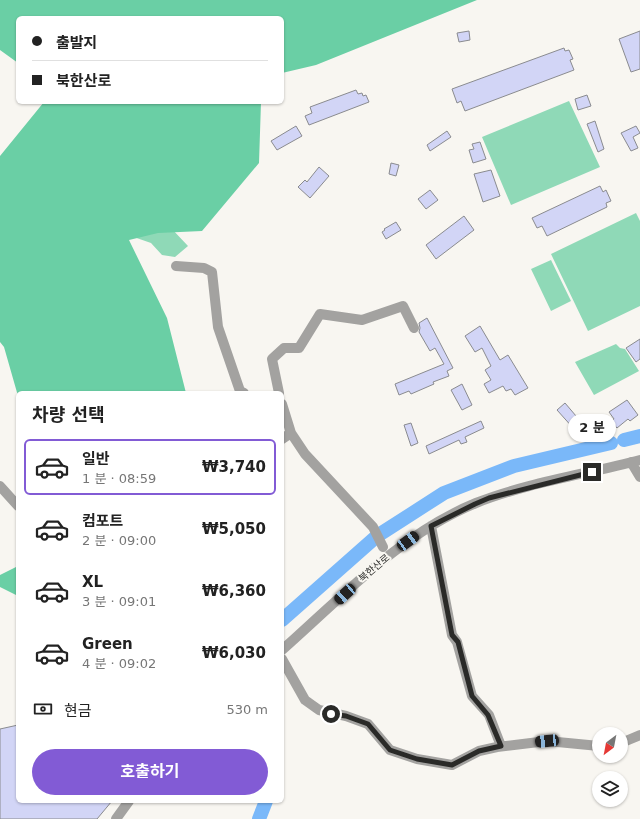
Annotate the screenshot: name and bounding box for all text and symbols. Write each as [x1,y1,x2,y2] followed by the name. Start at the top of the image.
[56,34,97,52] text: 출발지
[56,72,111,90] text: 북한산로
[32,404,105,425] text: 차량 선택
[568,414,616,442] callout: 2 분
[579,420,605,435] text: 2 분
[34,449,70,485] icon: car
[82,450,110,468] text: 일반
[202,458,266,476] text: ₩3,740
[583,463,601,481] route end
[82,471,156,486] text: 1 분 · 08:59
[34,511,70,547] icon: car
[82,512,123,530] text: 컴포트
[202,520,266,538] text: ₩5,050
[395,529,421,553] car
[82,533,156,548] text: 2 분 · 09:00
[356,552,392,584] street label: 북한산로
[34,573,70,609] icon: car
[82,573,103,591] text: XL
[202,582,266,600] text: ₩6,360
[332,582,358,606] car
[82,594,156,609] text: 3 분 · 09:01
[34,635,70,671] icon: car
[82,635,133,653] text: Green
[202,644,266,662] text: ₩6,030
[82,656,156,671] text: 4 분 · 09:02
[32,698,54,720] icon: cash
[64,702,92,720] text: 현금
[226,702,268,717] text: 530 m
[322,705,340,723] route start
[592,727,628,763] north arrow
[592,727,628,807] map controls
[534,734,560,748] car
[32,749,268,795] button: 호출하기
[592,771,628,807] button: layers

